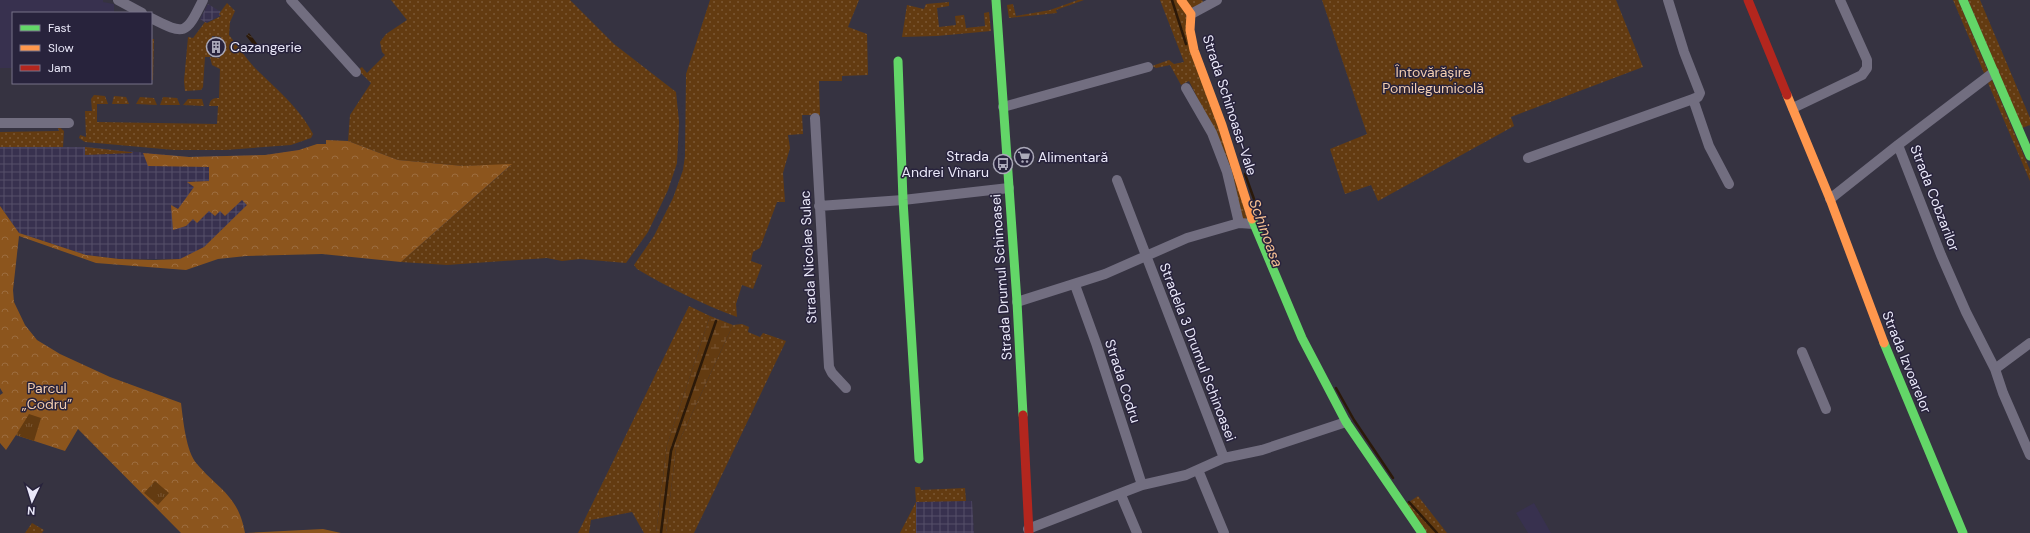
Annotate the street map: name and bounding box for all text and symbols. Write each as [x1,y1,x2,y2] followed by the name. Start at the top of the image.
[12,12,152,84] legend
[48,20,71,36] text: Fast
[1199,32,1261,178] street label: Strada Schinoasa-Vale
[205,36,227,58] building icon: Cazangerie
[230,38,302,56] place label: Cazangerie
[48,40,74,56] text: Slow
[48,60,71,76] text: Jam
[1382,63,1484,97] park label: Întovărășire Pomilegumicolă
[1906,142,1964,254] street label: Strada Cobzarilor
[1013,146,1035,168] supermarket icon: Alimentară
[902,147,989,181] place label: Strada Andrei Vînaru
[1038,148,1108,166] place label: Alimentară
[992,153,1014,175] bus stop icon: Strada Andrei Vînaru
[796,190,820,324] street label: Strada Nicolae Sulac
[986,193,1016,361] street label: Strada Drumul Schinoasei
[1244,196,1288,270] water label: Schinoasa
[1156,260,1240,444] street label: Stradela 3 Drumul Schinoasei
[1878,308,1936,416] street label: Strada Izvoarelor
[1101,337,1145,425] street label: Strada Codru
[22,379,72,413] park label: Parcul „Codru”
[12,481,52,521] north arrow
[27,504,36,518] text: N

